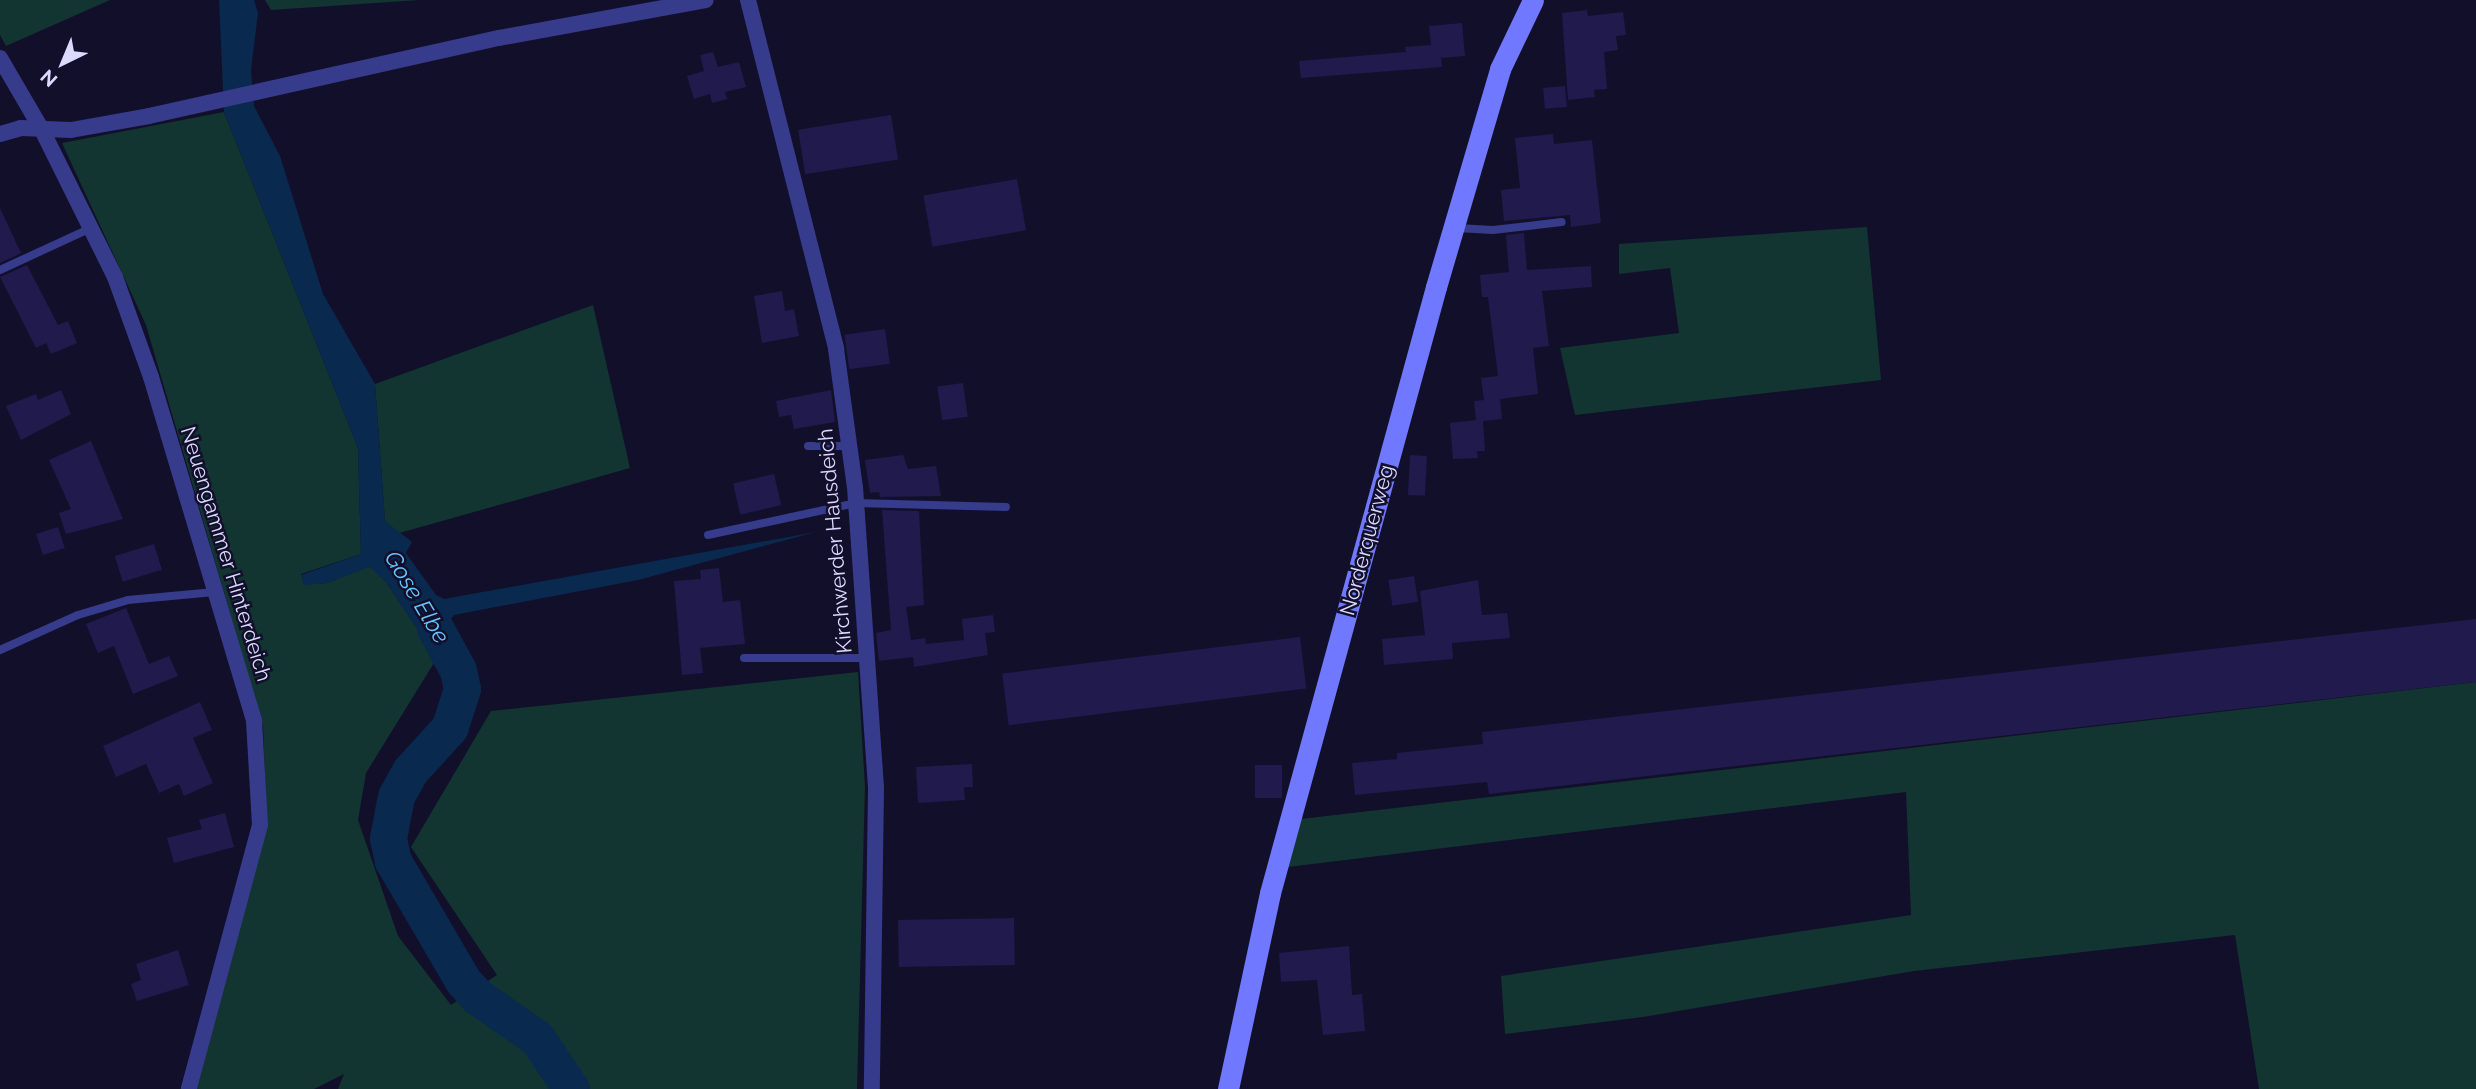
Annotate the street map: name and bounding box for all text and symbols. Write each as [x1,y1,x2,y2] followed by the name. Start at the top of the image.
[28,28,98,98] north arrow
[36,65,61,91] text: N
[175,423,277,685] street label: Neuengammer Hinterdeich
[813,427,857,655] street label: Kirchwerder Hausdeich
[1335,462,1399,618] street label: Norderquerweg
[379,546,455,648] water label: Gose Elbe

